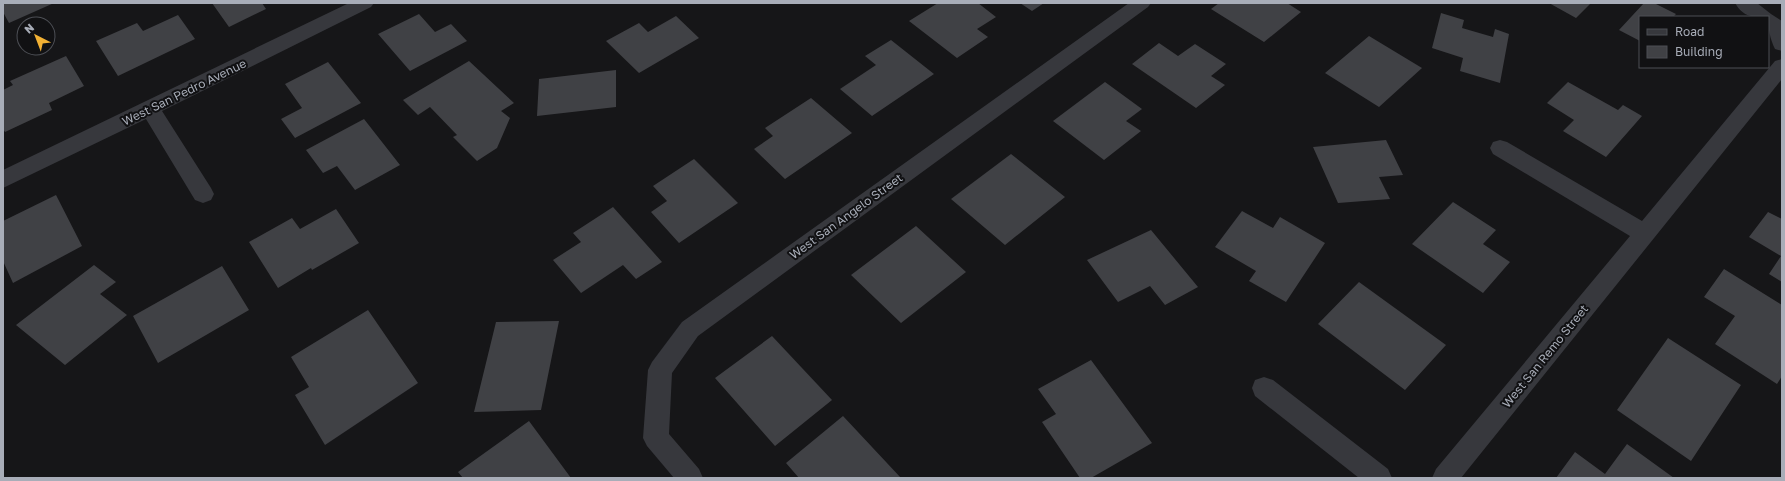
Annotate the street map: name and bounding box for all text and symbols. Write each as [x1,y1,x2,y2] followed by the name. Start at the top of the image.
[16,16,56,56] north arrow
[1639,16,1769,68] legend
[22,21,36,36] text: N
[1675,24,1704,39] text: Road
[1675,44,1723,59] text: Building
[120,55,249,129] street label: West San Pedro Avenue
[786,170,906,262] street label: West San Angelo Street
[1499,301,1591,411] street label: West San Remo Street

